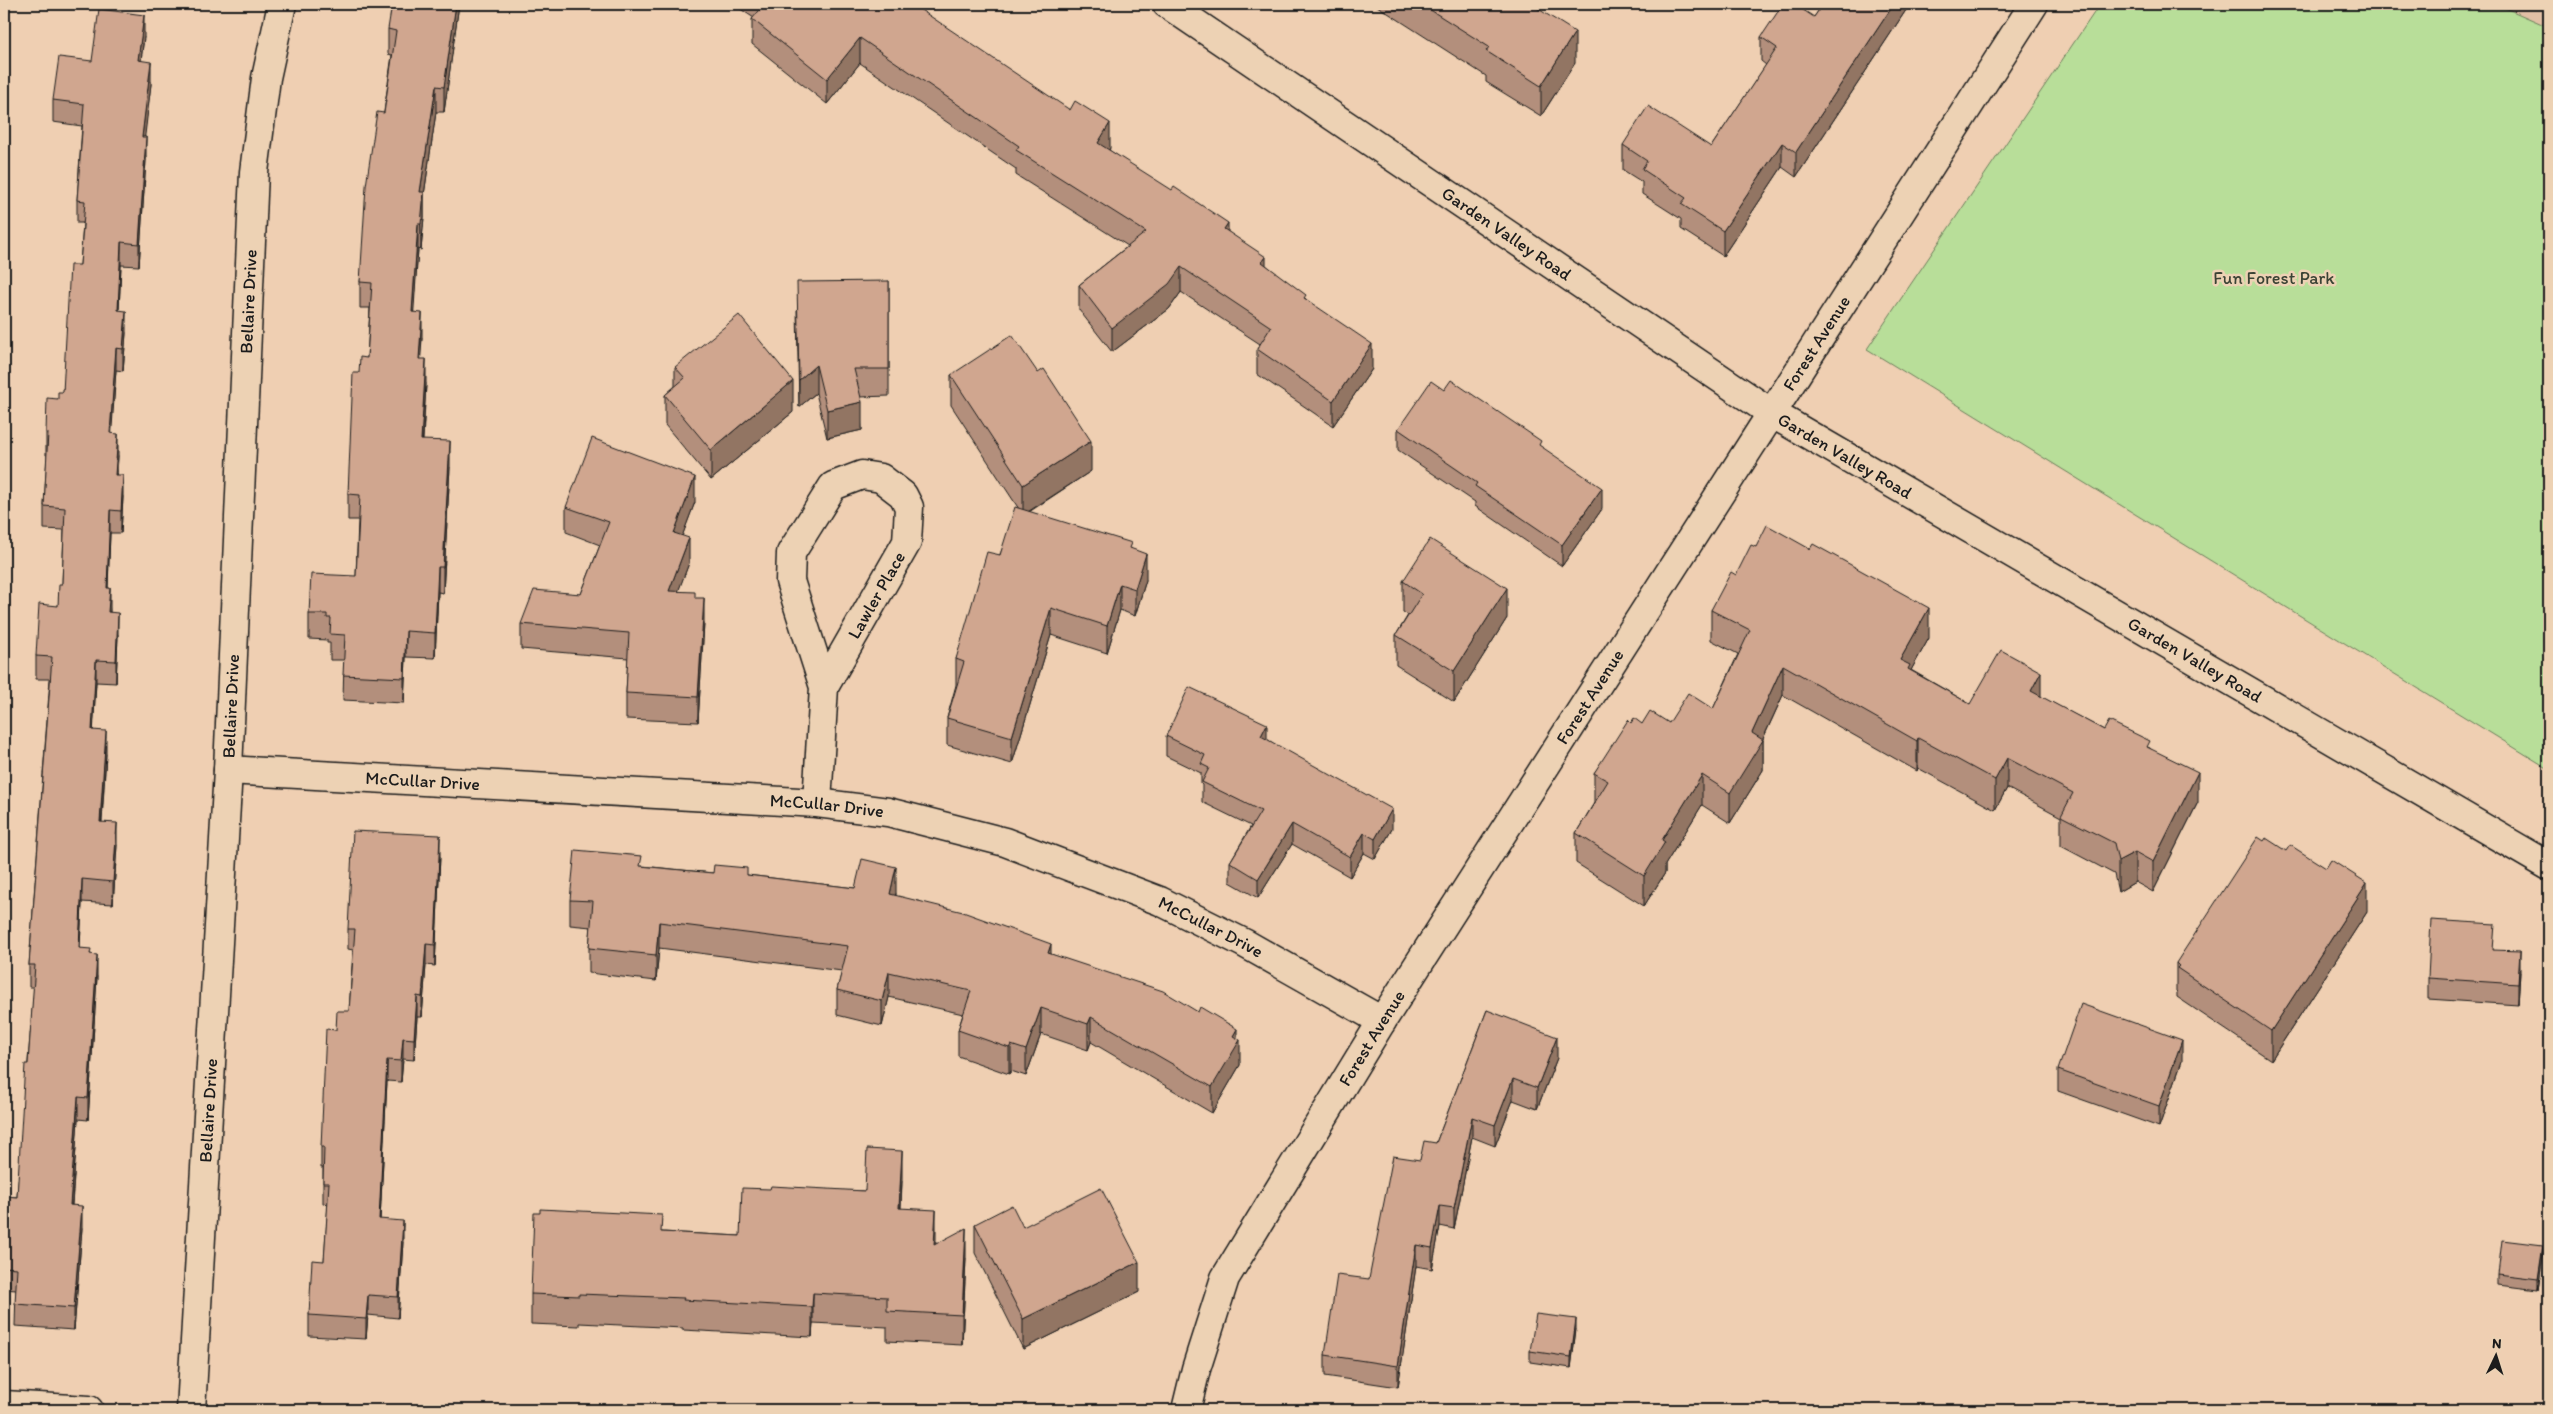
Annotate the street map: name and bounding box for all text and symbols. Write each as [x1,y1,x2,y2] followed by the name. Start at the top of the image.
[1437,182,1576,286] street label: Garden Valley Road
[235,249,262,354] street label: Bellaire Drive
[2213,267,2335,289] park label: Fun Forest Park
[1778,291,1855,395] street label: Forest Avenue
[1774,408,1916,504] street label: Garden Valley Road
[843,548,910,643] street label: Lawler Place
[2124,612,2266,708] street label: Garden Valley Road
[1551,645,1629,749] street label: Forest Avenue
[218,653,244,759] street label: Bellaire Drive
[365,767,481,795] street label: McCullar Drive
[769,789,885,822] street label: McCullar Drive
[1155,891,1267,963] street label: McCullar Drive
[1334,986,1410,1090] street label: Forest Avenue
[194,1058,222,1163] street label: Bellaire Drive
[2470,1332,2520,1382] north arrow
[2492,1335,2502,1352] text: N

